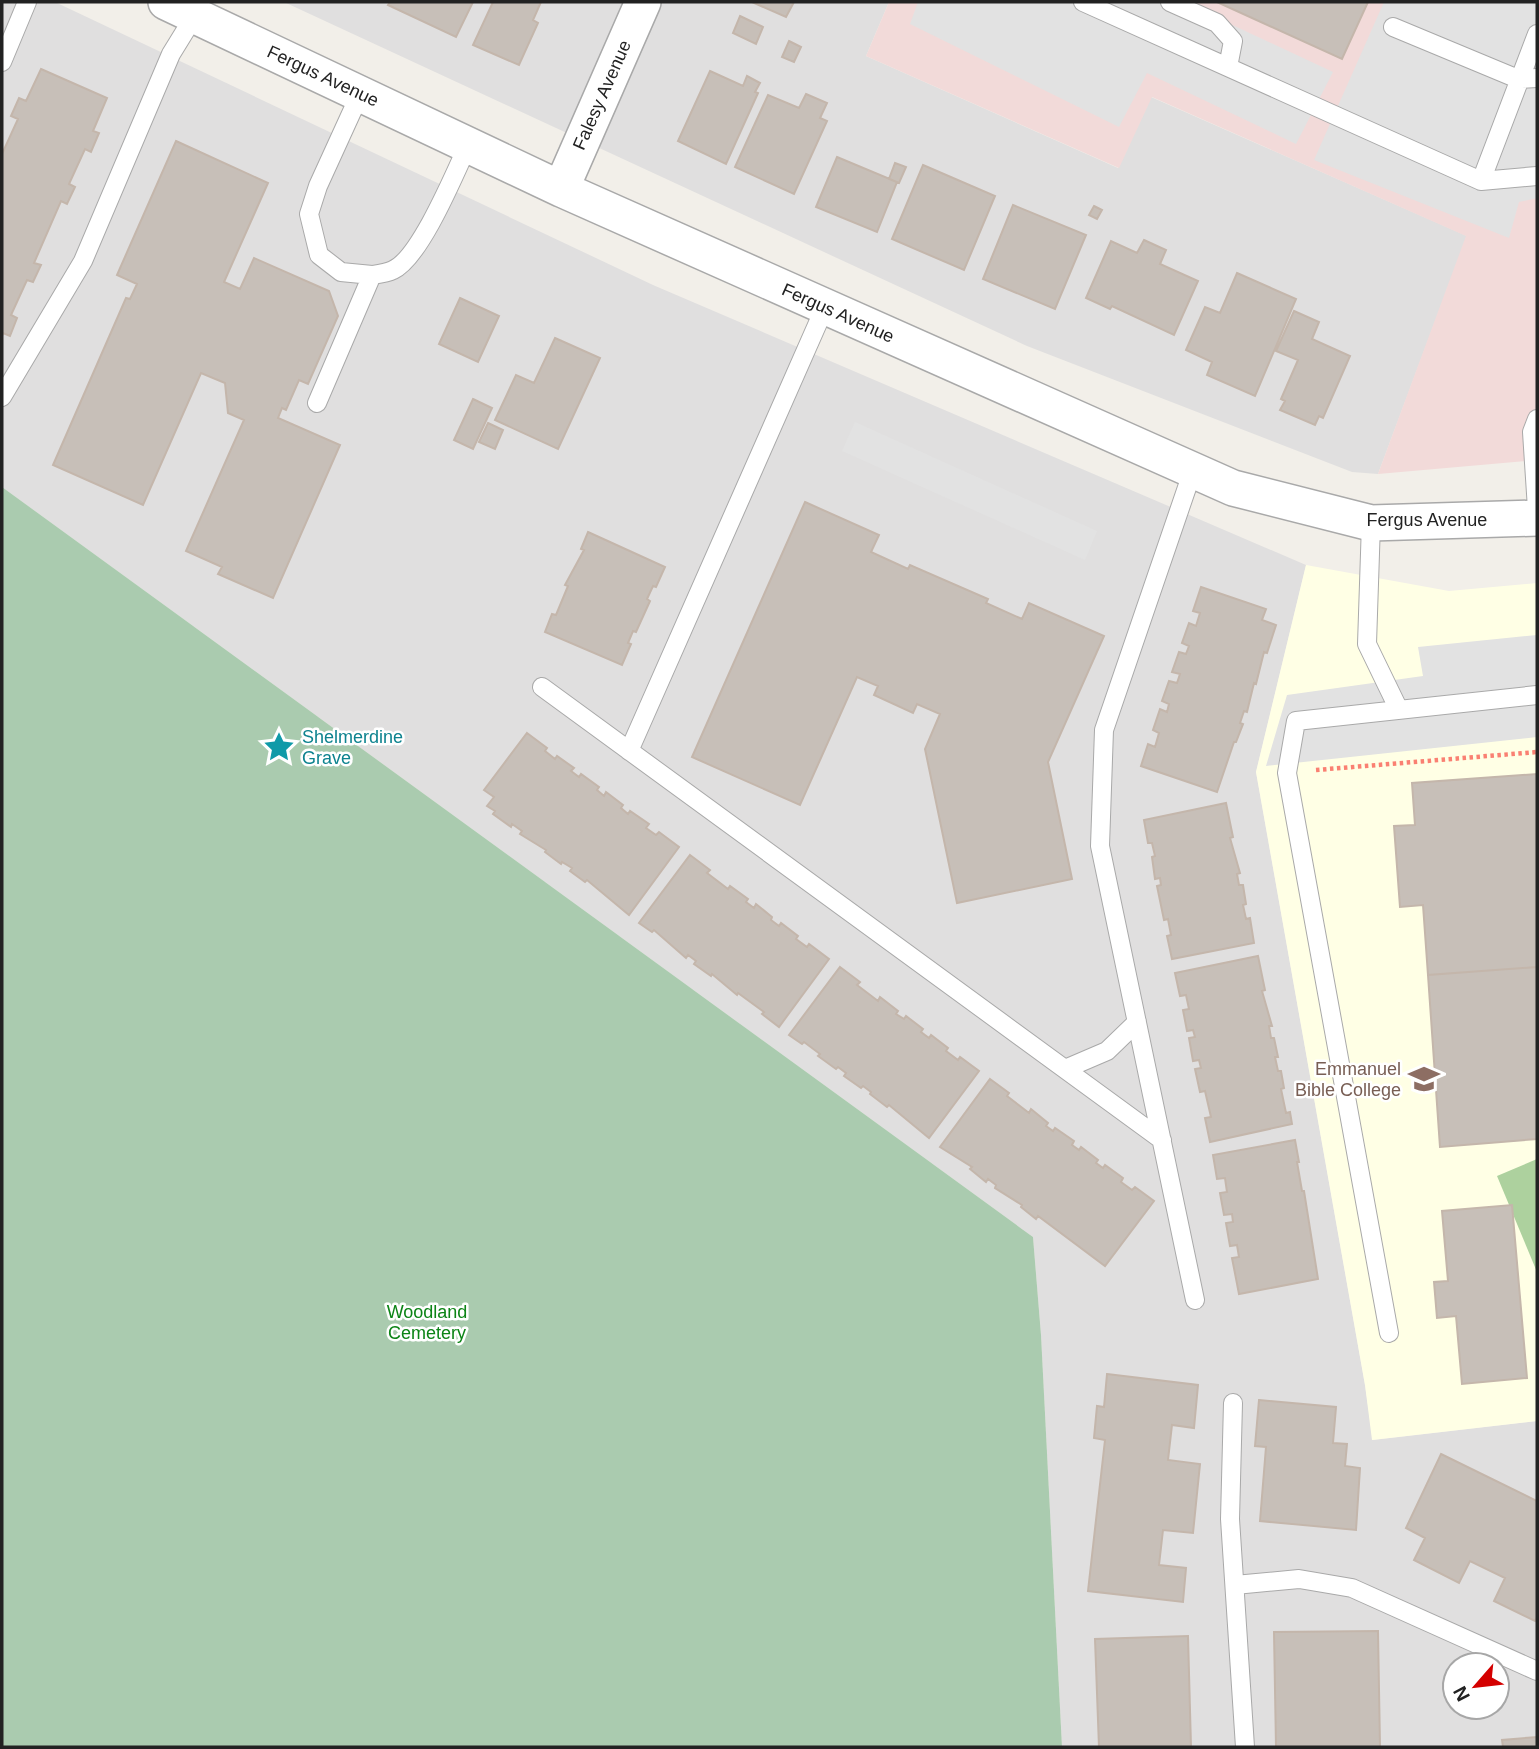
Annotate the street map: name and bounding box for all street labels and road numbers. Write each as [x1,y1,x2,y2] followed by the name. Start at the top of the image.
[569,37,635,153] street label: Falesy Avenue
[264,41,382,111] street label: Fergus Avenue
[779,279,897,347] street label: Fergus Avenue
[1367,510,1487,530] street label: Fergus Avenue

